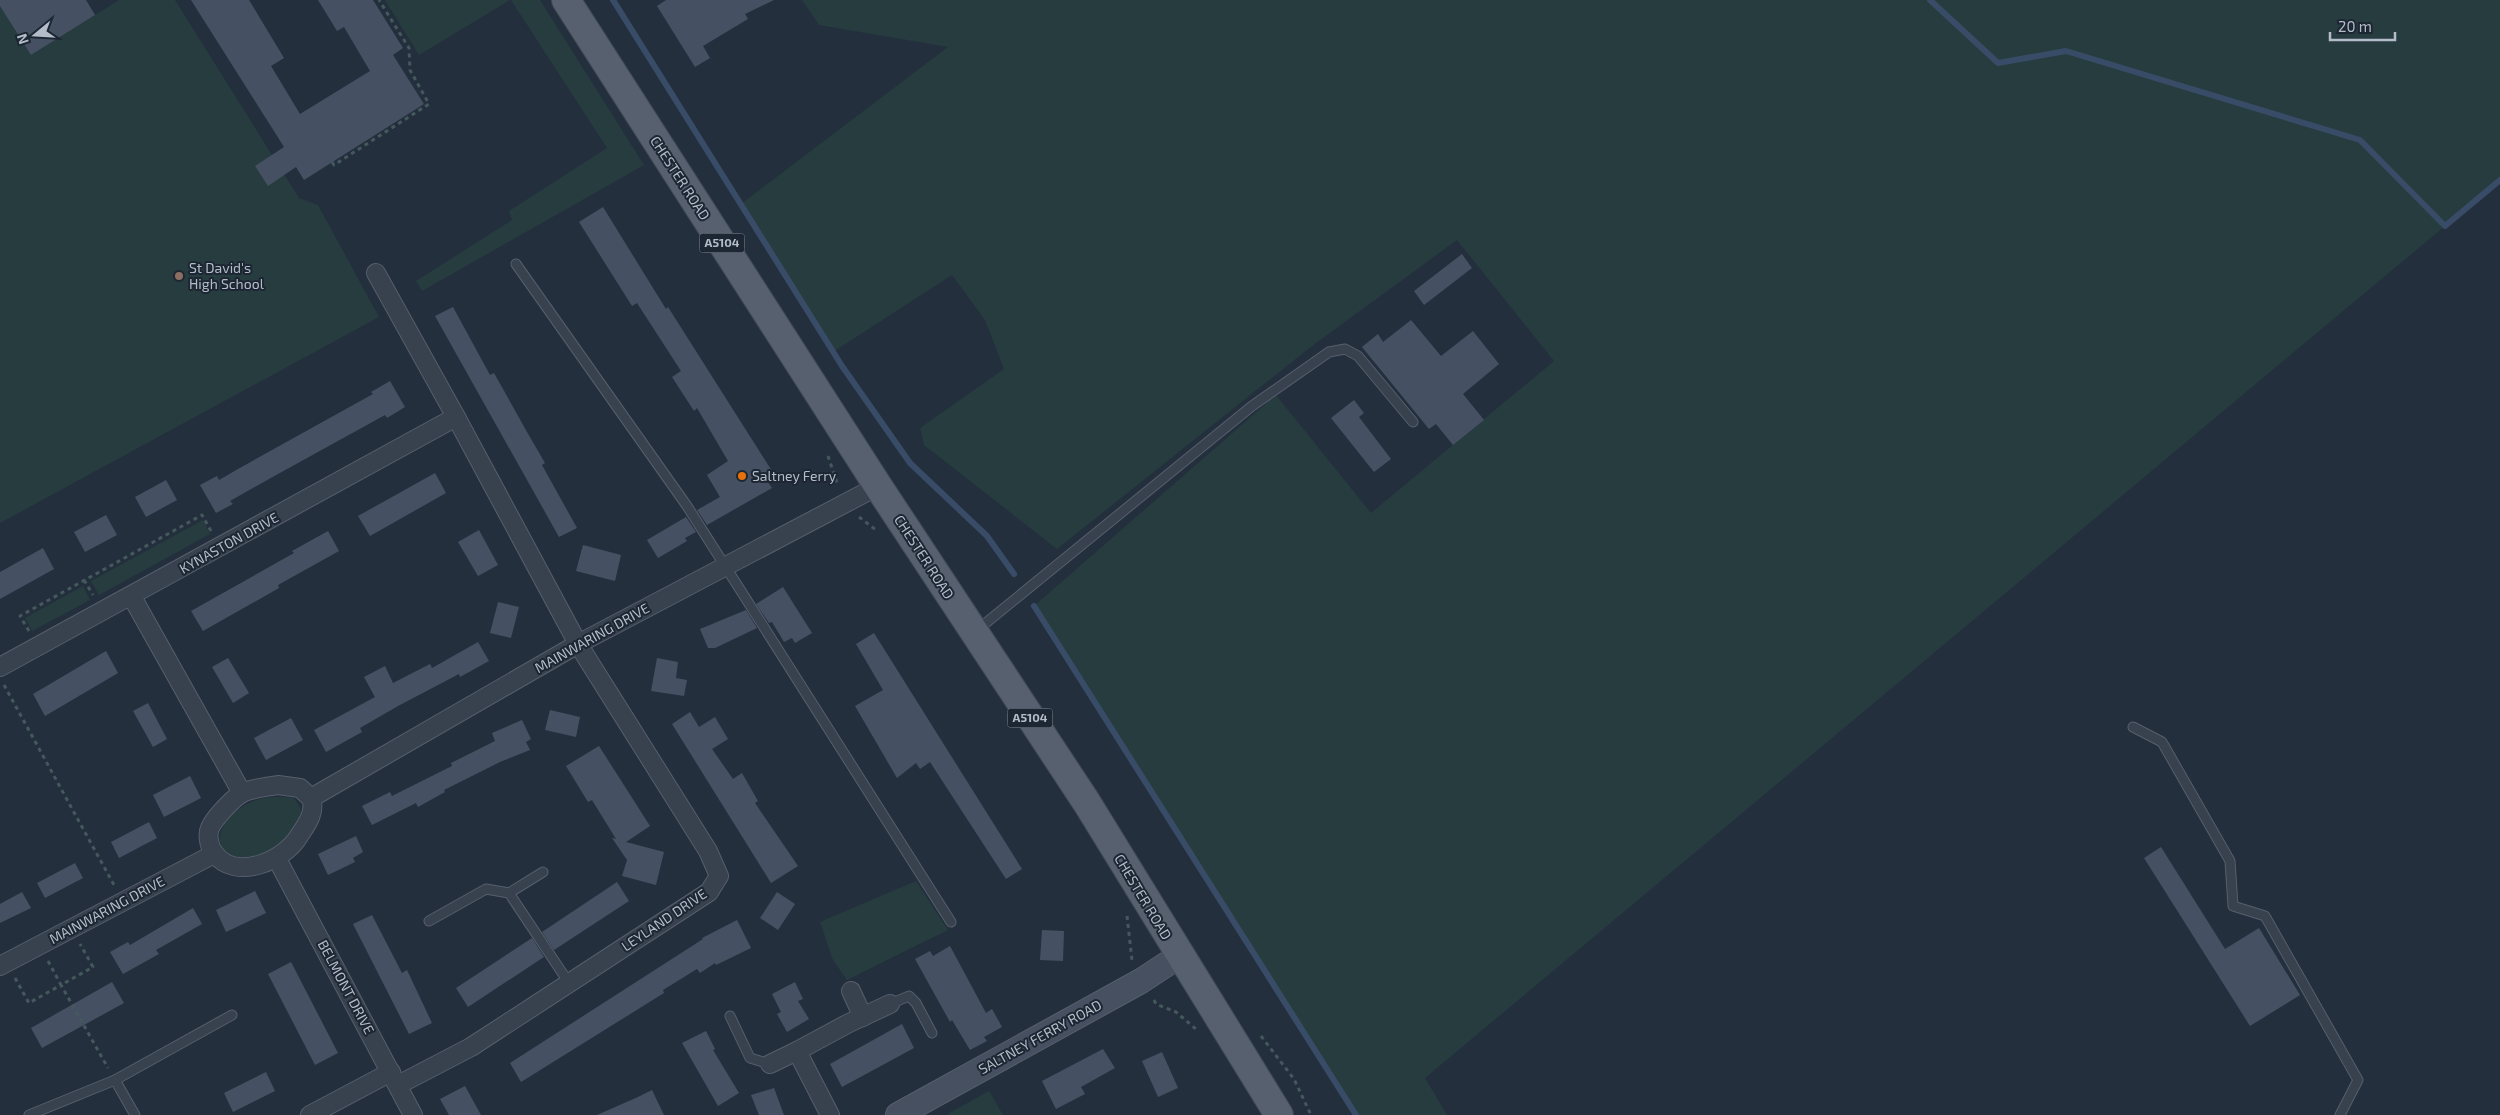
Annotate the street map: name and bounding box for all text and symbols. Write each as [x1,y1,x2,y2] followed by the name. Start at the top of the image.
[10,10,60,60] north arrow
[2330,10,2395,42] scale bar
[2338,17,2372,35] text: 20 m
[13,32,32,47] text: N
[647,133,714,223] street label: CHESTER ROAD
[700,234,744,252] road number: A5104
[189,259,265,292] place label: St David's High School
[173,270,185,282] marker: St David's High School
[752,467,837,484] place label: Saltney Ferry
[736,470,748,482] marker: Saltney Ferry
[176,508,282,577] street label: KYNASTON DRIVE
[891,512,958,602] street label: CHESTER ROAD
[532,599,652,676] street label: MAINWARING DRIVE
[1008,708,1052,728] road number: A5104
[1111,851,1176,943] street label: CHESTER ROAD
[46,872,168,947] street label: MAINWARING DRIVE
[618,885,710,954] street label: LEYLAND DRIVE
[314,937,378,1037] street label: BELMONT DRIVE
[975,996,1104,1077] street label: SALTNEY FERRY ROAD

